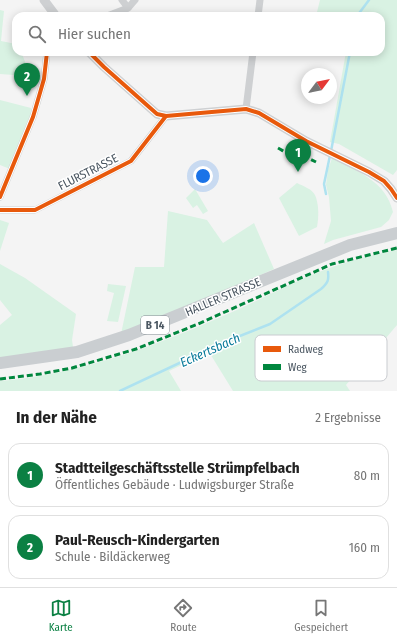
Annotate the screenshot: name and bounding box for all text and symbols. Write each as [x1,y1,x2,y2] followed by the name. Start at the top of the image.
[12,12,385,56] search box
[26,23,48,45] icon: search
[58,25,131,43] text: Hier suchen
[14,63,40,96] pin: 2
[301,68,337,104] north arrow
[285,139,311,172] pin: 1
[56,151,121,193] street label: FLURSTRASSE
[193,166,213,186] your location
[183,275,263,319] street label: HALLER STRASSE
[141,316,169,334] road number: B 14
[178,330,242,370] water label: Eckertsbach
[255,335,387,381] legend
[288,343,324,356] text: Radweg
[288,361,308,374] text: Weg
[16,407,97,428] text: In der Nähe
[315,410,381,425] text: 2 Ergebnisse
[55,459,300,477] text: Stadtteilgeschäftsstelle Strümpfelbach
[27,468,33,483] text: 1
[354,468,380,483] text: 80 m
[55,477,294,492] text: Öffentliches Gebäude · Ludwigsburger Straße
[55,531,220,549] text: Paul-Reusch-Kindergarten
[27,540,33,555] text: 2
[349,540,380,555] text: 160 m
[55,549,170,564] text: Schule · Bildäckerweg
[49,597,73,634] tab: Karte
[170,597,197,634] tab: Route
[294,597,348,634] tab: Gespeichert

